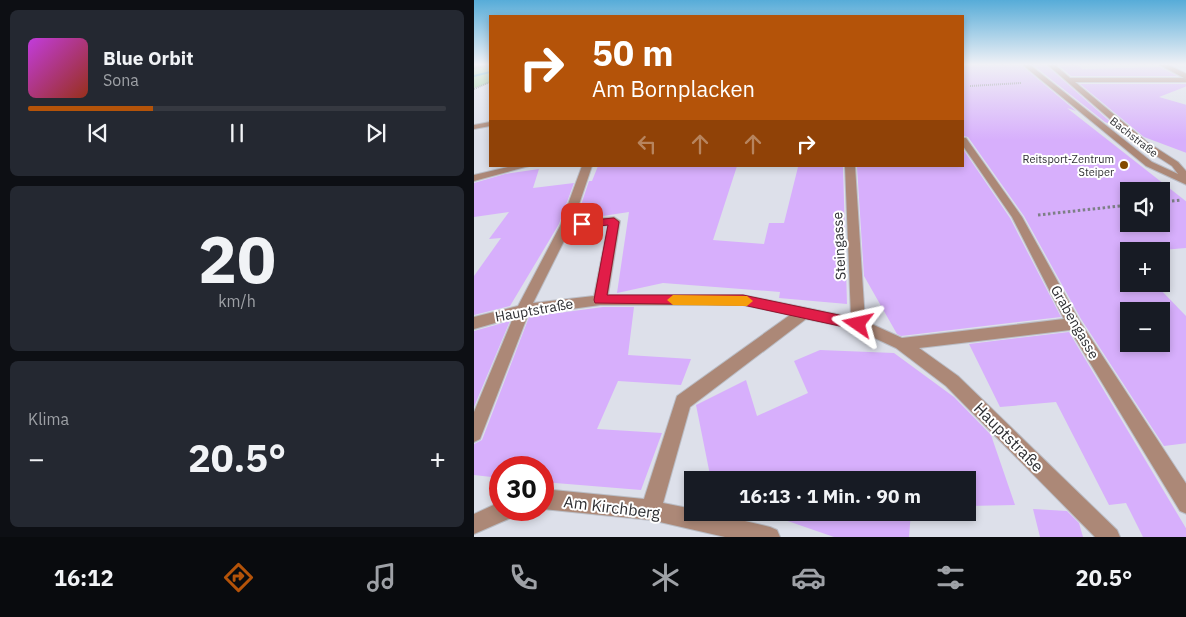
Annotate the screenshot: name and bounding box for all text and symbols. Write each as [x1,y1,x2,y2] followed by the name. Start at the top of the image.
[592,30,674,76] text: 50 m
[509,35,574,100] icon: right
[103,46,193,70] text: Blue Orbit
[103,70,139,90] text: Sona
[592,74,755,103] text: Am Bornplacken
[1107,114,1161,160] street label: Bachstraße
[84,119,112,147] icon: previous
[223,119,251,147] icon: pause
[362,119,390,147] icon: next
[633,130,661,158] icon: left
[686,130,714,158] icon: ahead
[739,130,767,158] icon: ahead
[792,130,820,158] icon: right
[1023,152,1114,179] place label: Reitsport-Zentrum Steiper
[1118,159,1130,171] marker: Reitsport-Zentrum Steiper
[1120,182,1170,352] map controls
[1120,182,1170,232] button: sound
[561,203,603,245] pin
[568,210,596,238] icon: arrive
[828,211,850,281] street label: Steingasse
[198,216,276,301] text: 20
[1120,242,1170,292] button: +
[1047,282,1103,362] street label: Grabengasse
[218,291,256,311] text: km/h
[493,294,575,326] street label: Hauptstraße
[831,297,883,349] position arrow
[1120,302,1170,352] button: −
[970,398,1048,476] street label: Hauptstraße
[28,409,69,429] text: Klima
[188,433,286,482] text: 20.5°
[28,440,45,477] text: −
[429,440,446,477] text: +
[489,456,554,521] speed limit sign: 30
[739,484,921,508] text: 16:13 · 1 Min. · 90 m
[563,491,662,523] street label: Am Kirchberg
[221,560,256,595] icon: directions
[364,560,399,595] icon: music
[506,560,541,595] icon: phone
[648,560,683,595] icon: climate
[791,560,826,595] icon: car
[933,560,968,595] icon: filters
[54,563,114,592] text: 16:12
[1075,563,1132,592] text: 20.5°

